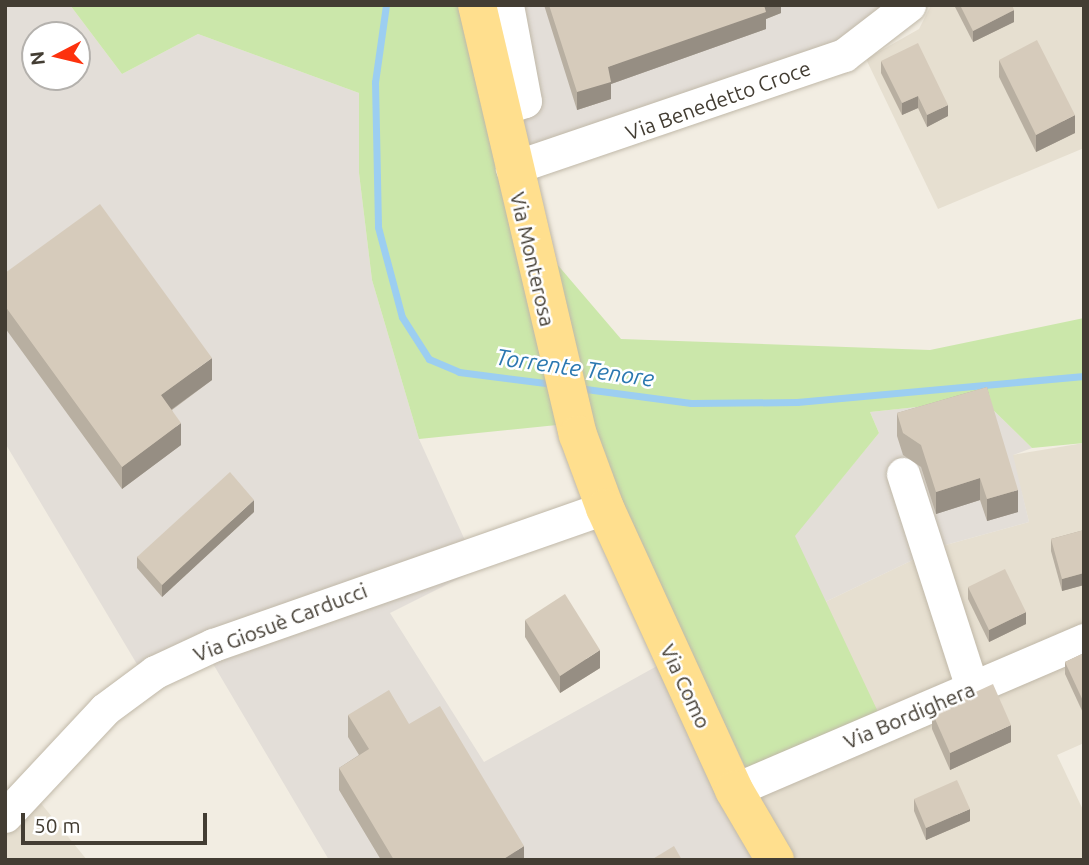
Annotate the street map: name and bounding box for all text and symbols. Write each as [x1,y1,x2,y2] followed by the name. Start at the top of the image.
[21,21,91,91] north arrow
[25,50,49,67] text: N
[622,55,814,145] street label: Via Benedetto Croce
[505,189,561,329] street label: Via Monterosa
[494,343,656,393] water label: Torrente Tenore
[190,577,370,667] street label: Via Giosuè Carducci
[656,640,716,732] street label: Via Como
[840,676,978,754] street label: Via Bordighera
[24,798,210,842] scale bar
[34,813,81,837] text: 50 m

